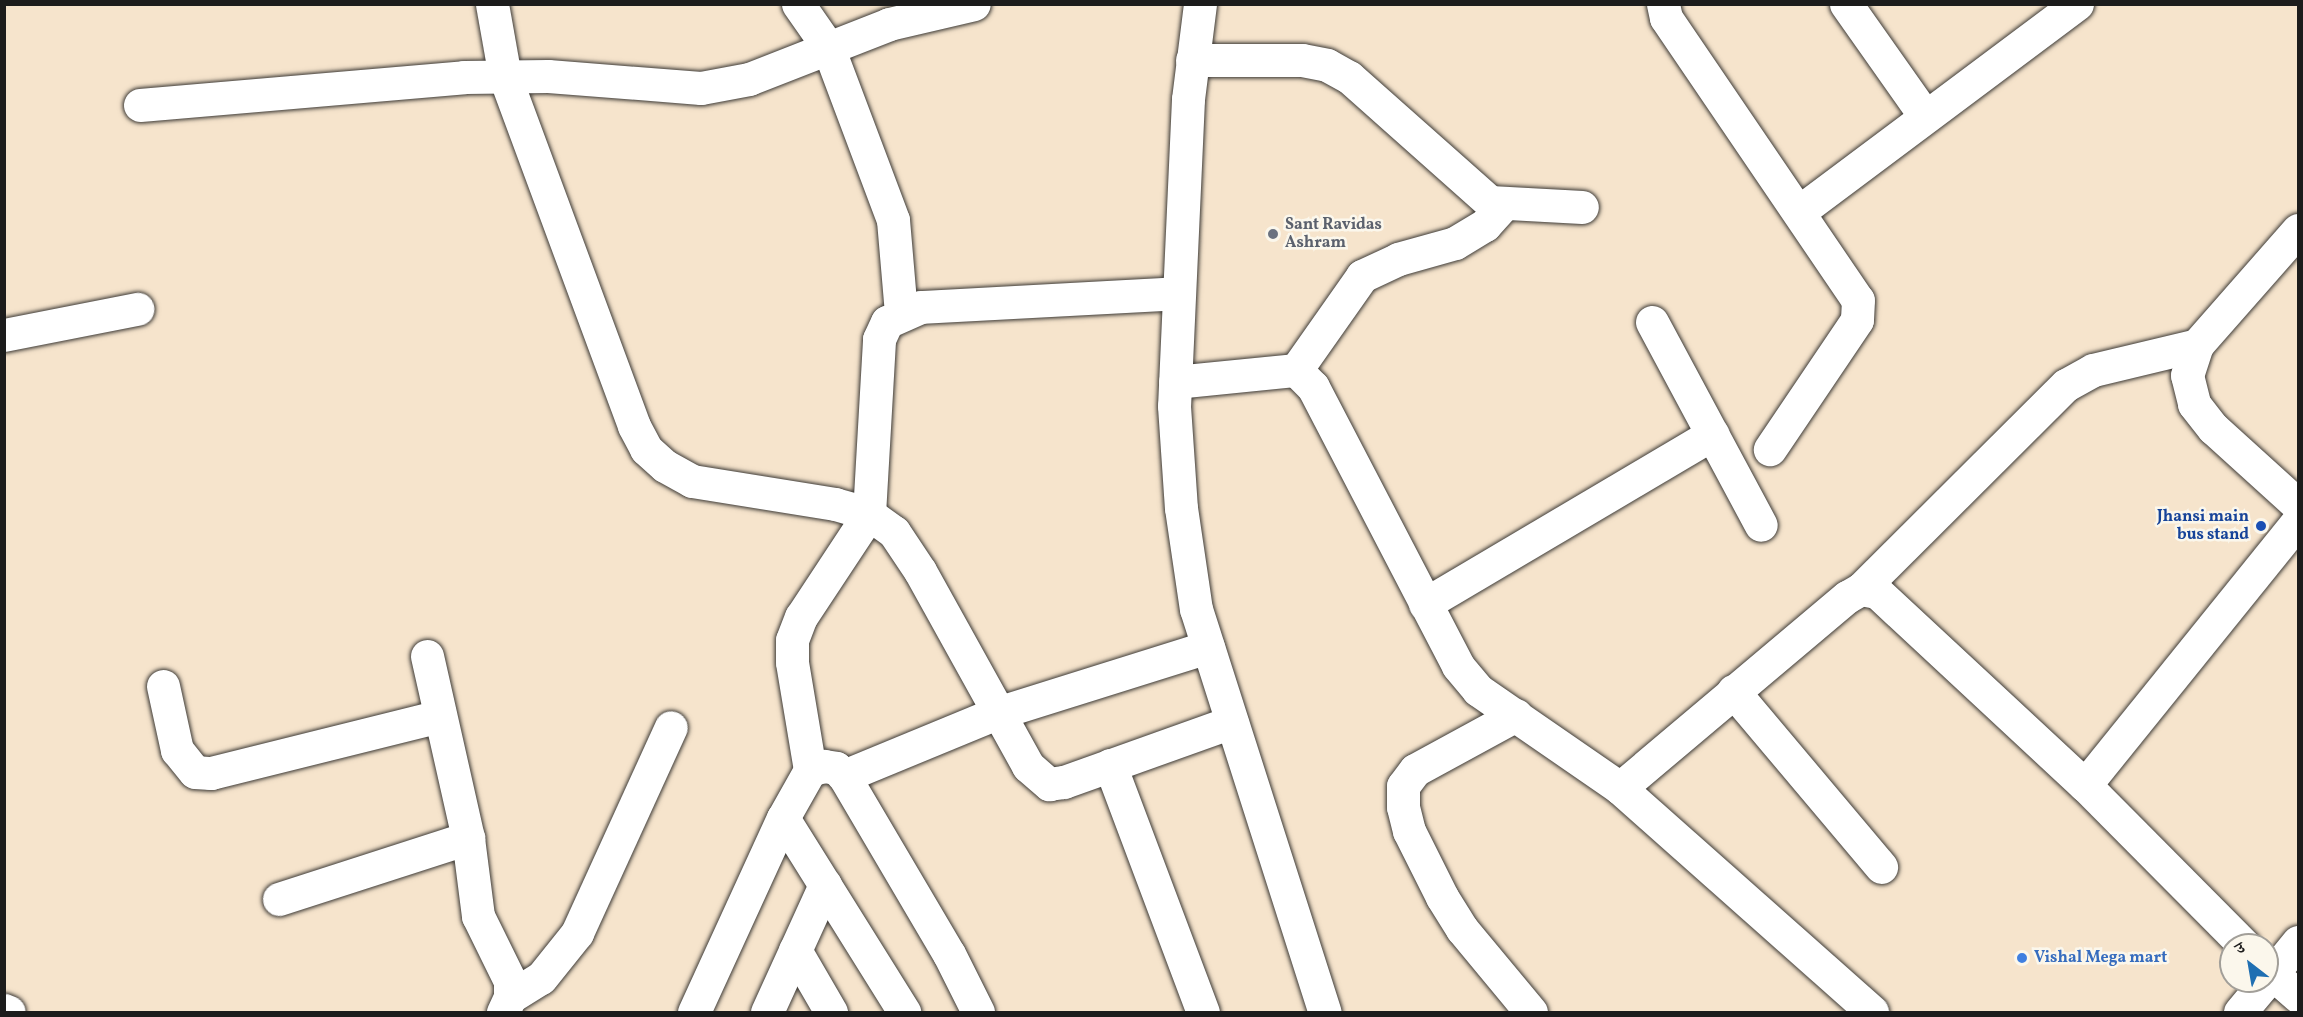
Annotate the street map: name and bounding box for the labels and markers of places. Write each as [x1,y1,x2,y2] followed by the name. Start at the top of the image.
[1285,215,1382,253] place label: Sant Ravidas Ashram
[1266,227,1280,241] marker: Sant Ravidas Ashram
[2157,507,2249,545] place label: Jhansi main bus stand
[2254,519,2268,533] marker: Jhansi main bus stand
[2034,948,2167,968] place label: Vishal Mega mart
[2015,951,2029,965] marker: Vishal Mega mart

